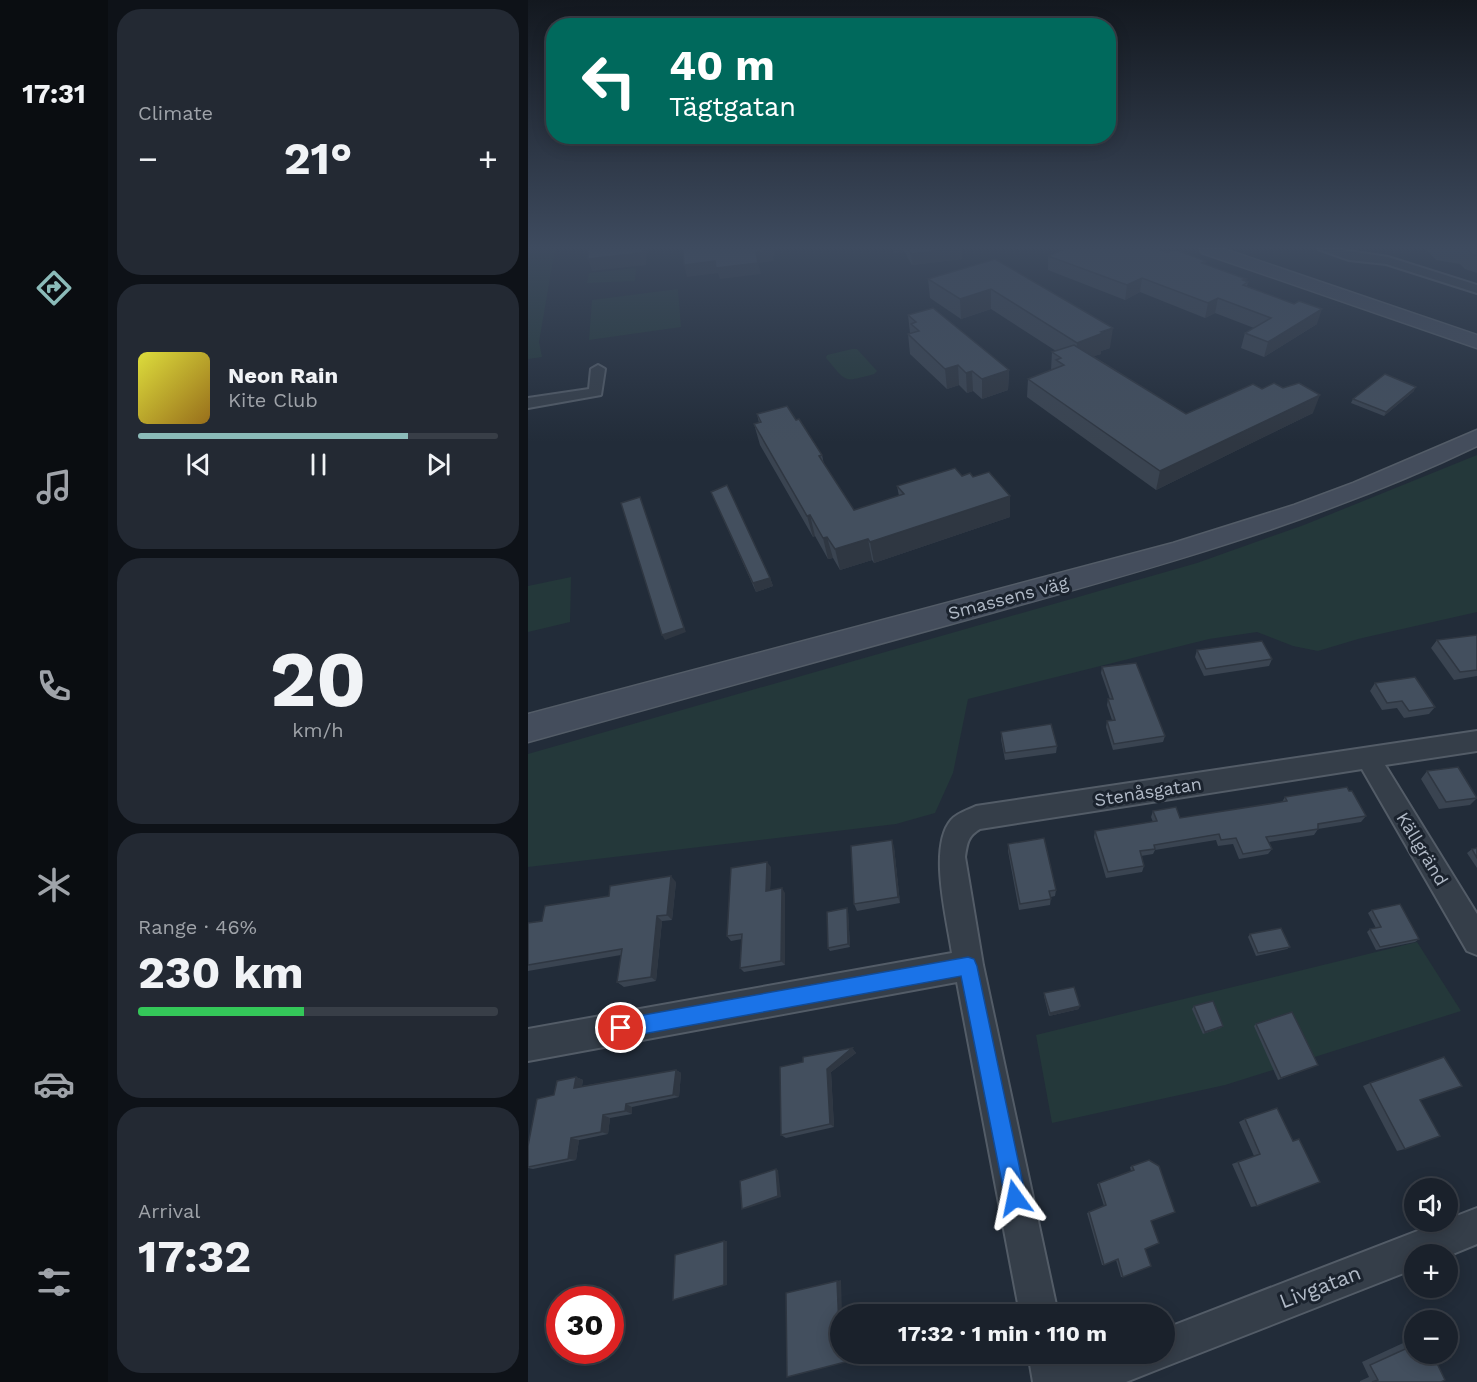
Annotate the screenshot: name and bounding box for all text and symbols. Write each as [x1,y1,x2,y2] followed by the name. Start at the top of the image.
[669,41,775,90] text: 40 m
[570,42,648,120] icon: left
[22,78,86,110] text: 17:31
[669,91,796,123] text: Tägtgatan
[138,101,213,125] text: Climate
[284,132,352,185] text: 21°
[138,139,158,178] text: −
[478,139,498,178] text: +
[33,267,75,309] icon: directions
[228,363,338,388] text: Neon Rain
[228,388,318,412] text: Kite Club
[182,448,215,481] icon: previous
[302,448,335,481] icon: pause
[422,448,455,481] icon: next
[33,466,75,508] icon: music
[946,571,1071,624] street label: Smassens väg
[270,633,366,725] text: 20
[33,665,75,707] icon: phone
[292,718,344,742] text: km/h
[1093,773,1203,810] street label: Stenåsgatan
[1392,808,1453,889] street label: Källgränd
[33,864,75,906] icon: climate
[138,915,257,939] text: Range · 46%
[138,946,304,999] text: 230 km
[595,1002,646,1053] pin
[604,1011,637,1044] icon: arrive
[33,1063,75,1105] icon: car
[983,1166,1047,1230] position arrow
[1404,1178,1458,1364] map controls
[1404,1178,1458,1232] button: sound
[138,1199,200,1223] text: Arrival
[138,1230,251,1283] text: 17:32
[1404,1244,1458,1298] button: +
[1275,1260,1364,1314] street label: Livgatan
[33,1261,75,1303] icon: filters
[546,1286,624,1364] speed limit sign: 30
[1404,1310,1458,1364] button: −
[898,1321,1107,1346] text: 17:32 · 1 min · 110 m

